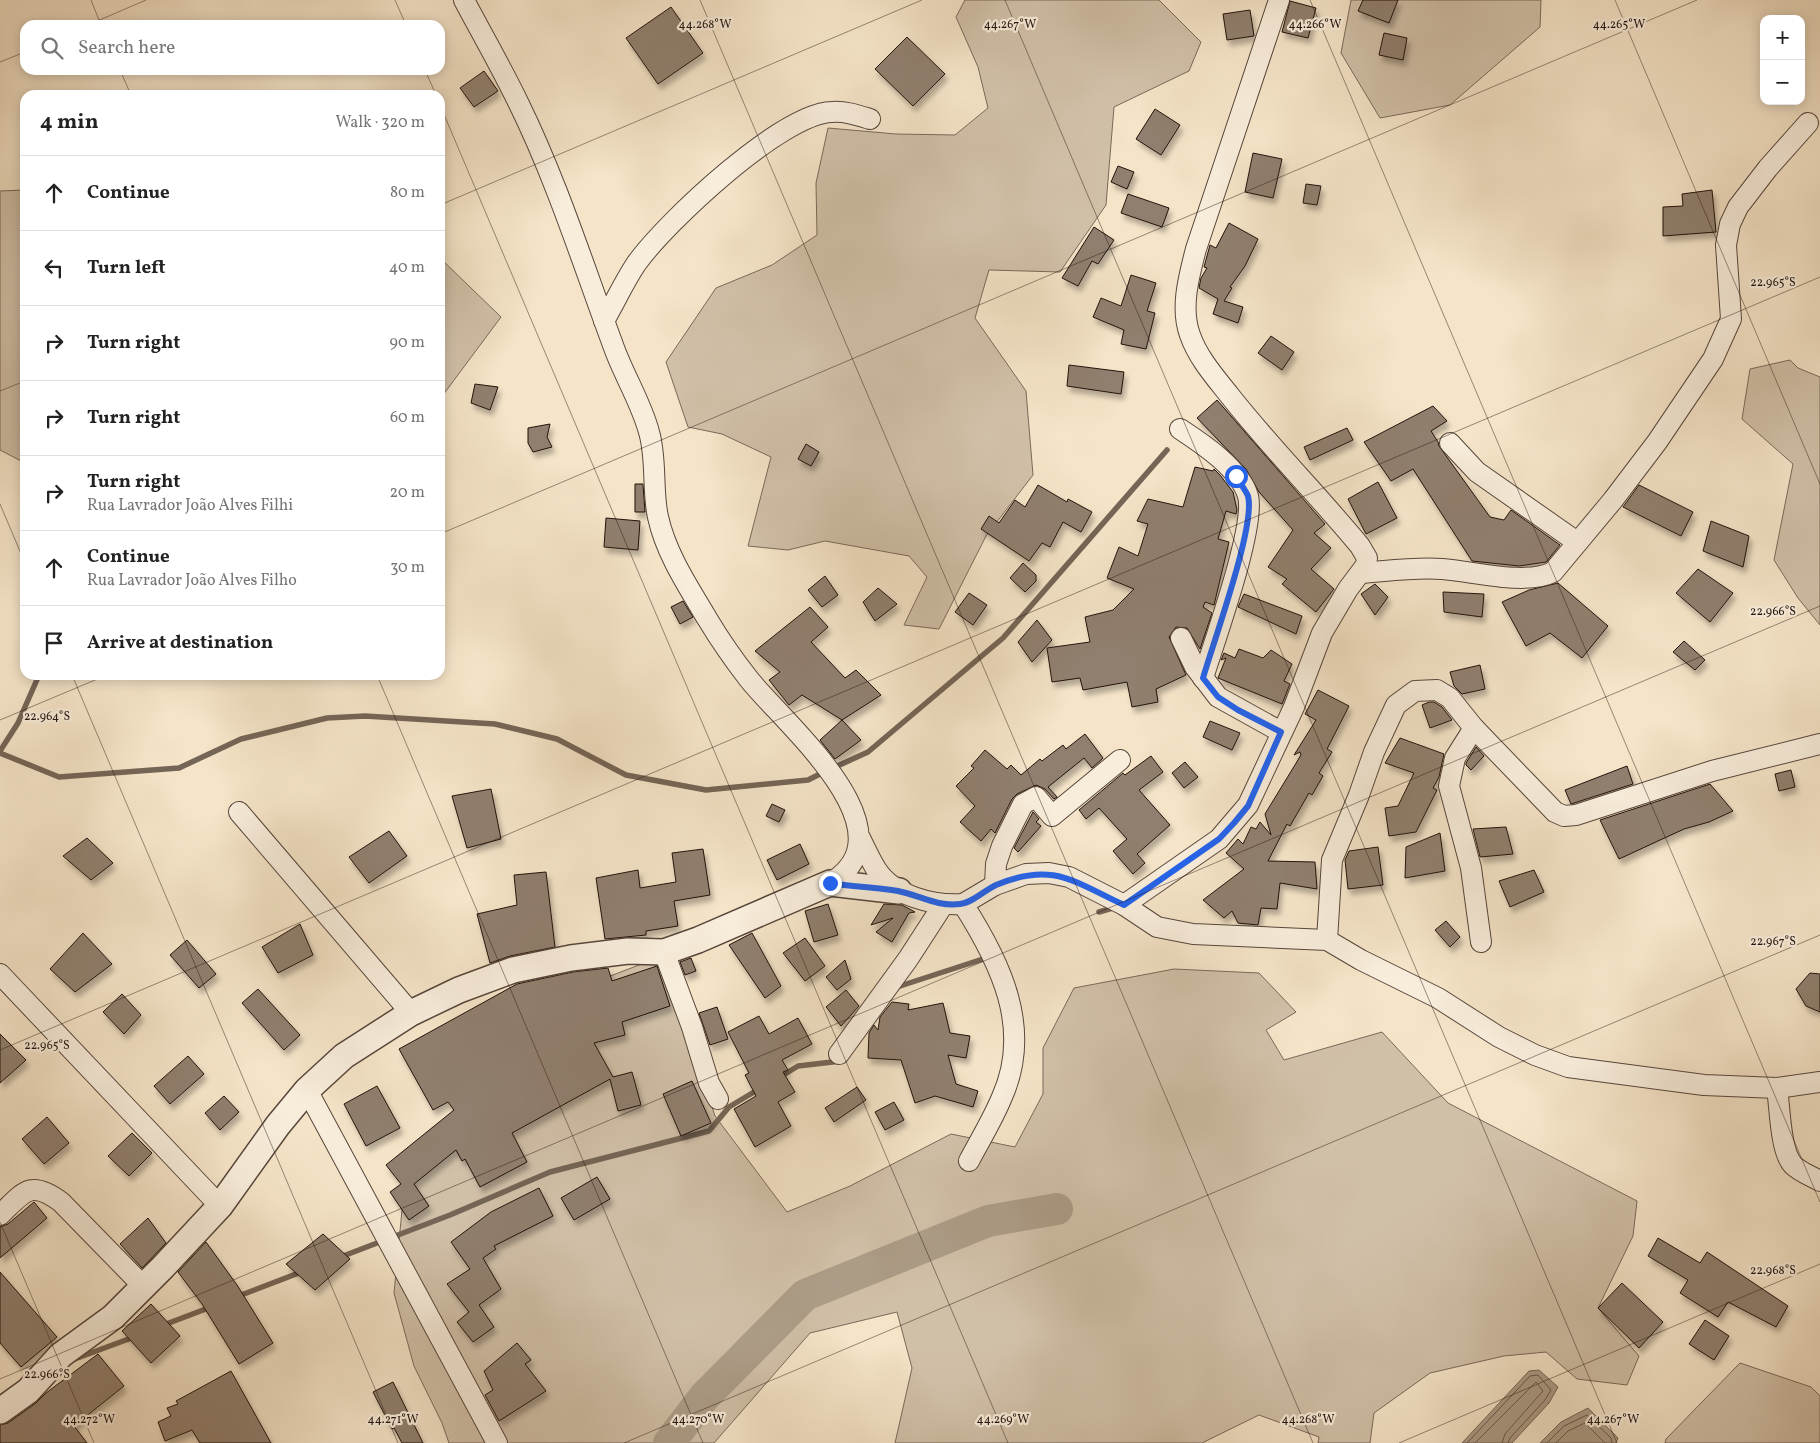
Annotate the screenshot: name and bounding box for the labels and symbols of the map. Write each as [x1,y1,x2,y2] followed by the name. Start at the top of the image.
[679,17,731,33] text: 44.268°W
[984,17,1036,33] text: 44.267°W
[1289,17,1341,33] text: 44.266°W
[1593,17,1645,33] text: 44.265°W
[1750,275,1796,291] text: 22.965°S
[1225,465,1248,488] route start
[1750,604,1796,620] text: 22.966°S
[24,709,70,725] text: 22.964°S
[819,872,842,895] route end
[1750,934,1796,950] text: 22.967°S
[24,1038,70,1054] text: 22.965°S
[1750,1263,1796,1279] text: 22.968°S
[24,1367,70,1383] text: 22.966°S
[63,1412,115,1428] text: 44.272°W
[368,1412,418,1428] text: 44.271°W
[672,1412,724,1428] text: 44.270°W
[977,1412,1029,1428] text: 44.269°W
[1282,1412,1334,1428] text: 44.268°W
[1587,1412,1639,1428] text: 44.267°W

